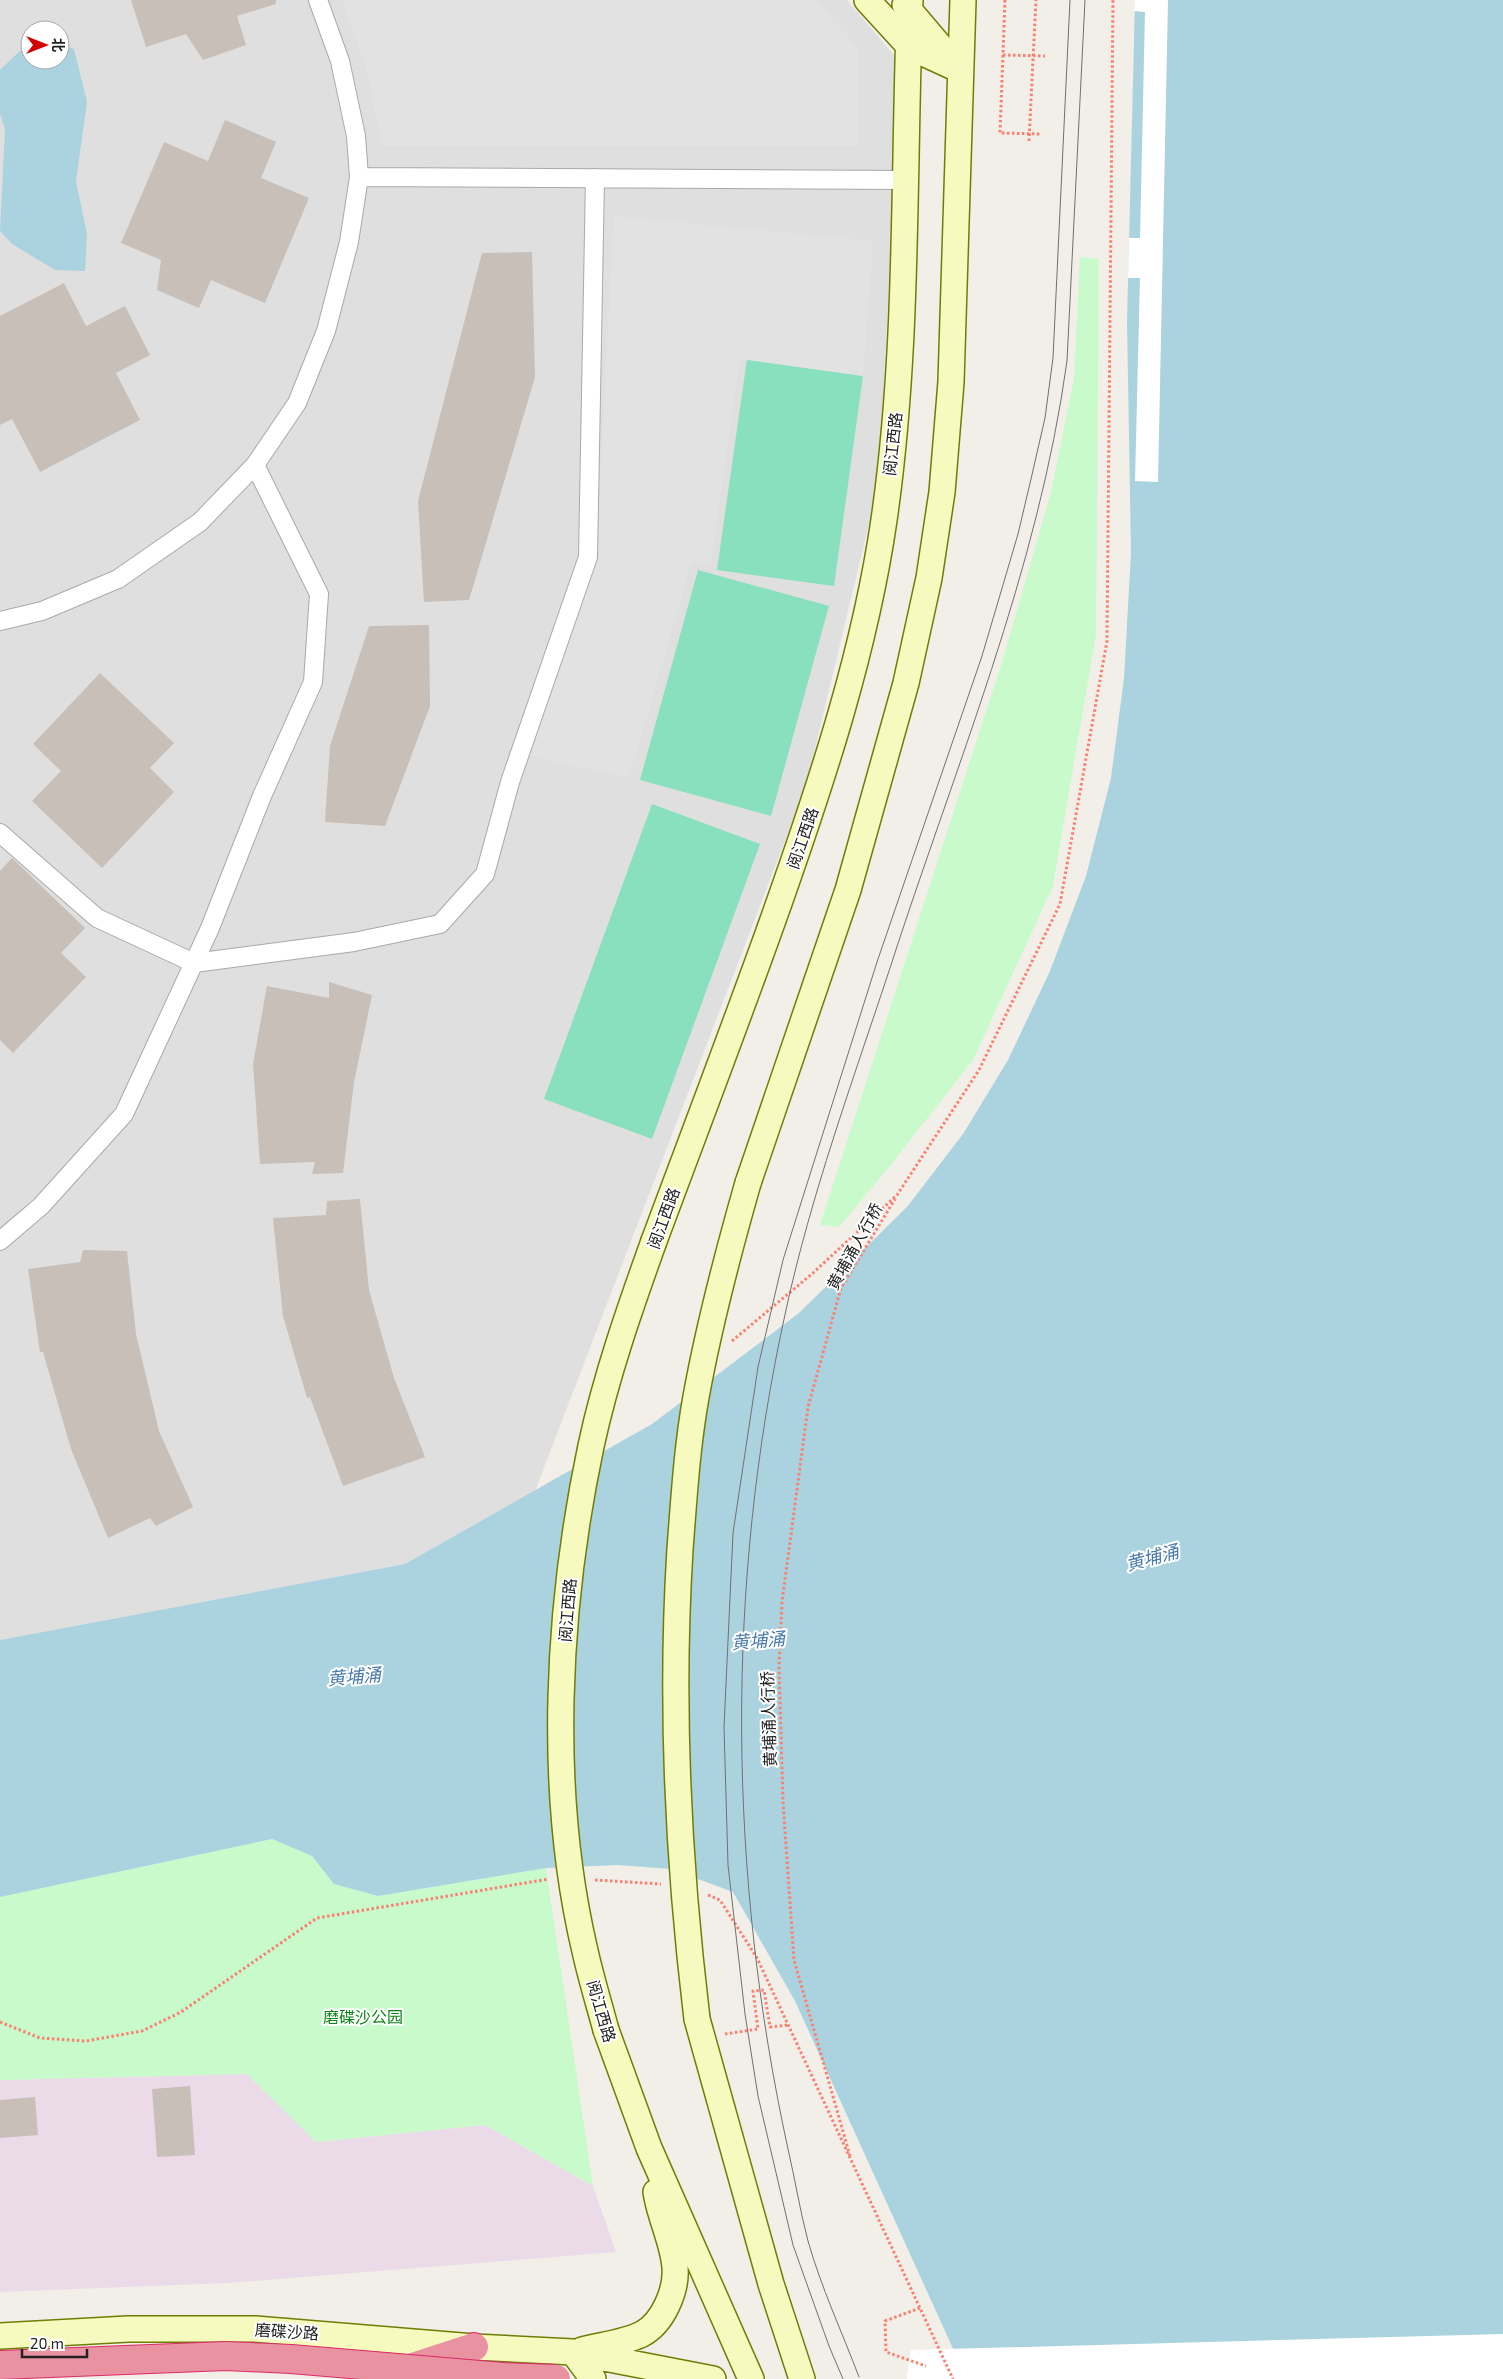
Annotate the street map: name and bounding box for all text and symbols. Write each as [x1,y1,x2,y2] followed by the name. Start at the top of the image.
[20,20,70,70] north arrow
[50,38,67,52] text: 北
[879,411,905,477] street label: 阅江西路
[783,805,821,871] street label: 阅江西路
[643,1185,683,1251] street label: 阅江西路
[822,1199,886,1293] street label: 黄埔涌人行桥
[1123,1539,1183,1575] water label: 黄埔涌
[555,1577,579,1643] street label: 阅江西路
[730,1627,788,1653] water label: 黄埔涌
[326,1663,384,1689] water label: 黄埔涌
[757,1671,779,1767] street label: 黄埔涌人行桥
[584,1978,620,2044] street label: 阅江西路
[323,2007,403,2026] park label: 磨碟沙公园
[254,2319,320,2343] street label: 磨碟沙路
[22,2326,88,2358] scale bar
[30,2334,64,2352] text: 20 m

